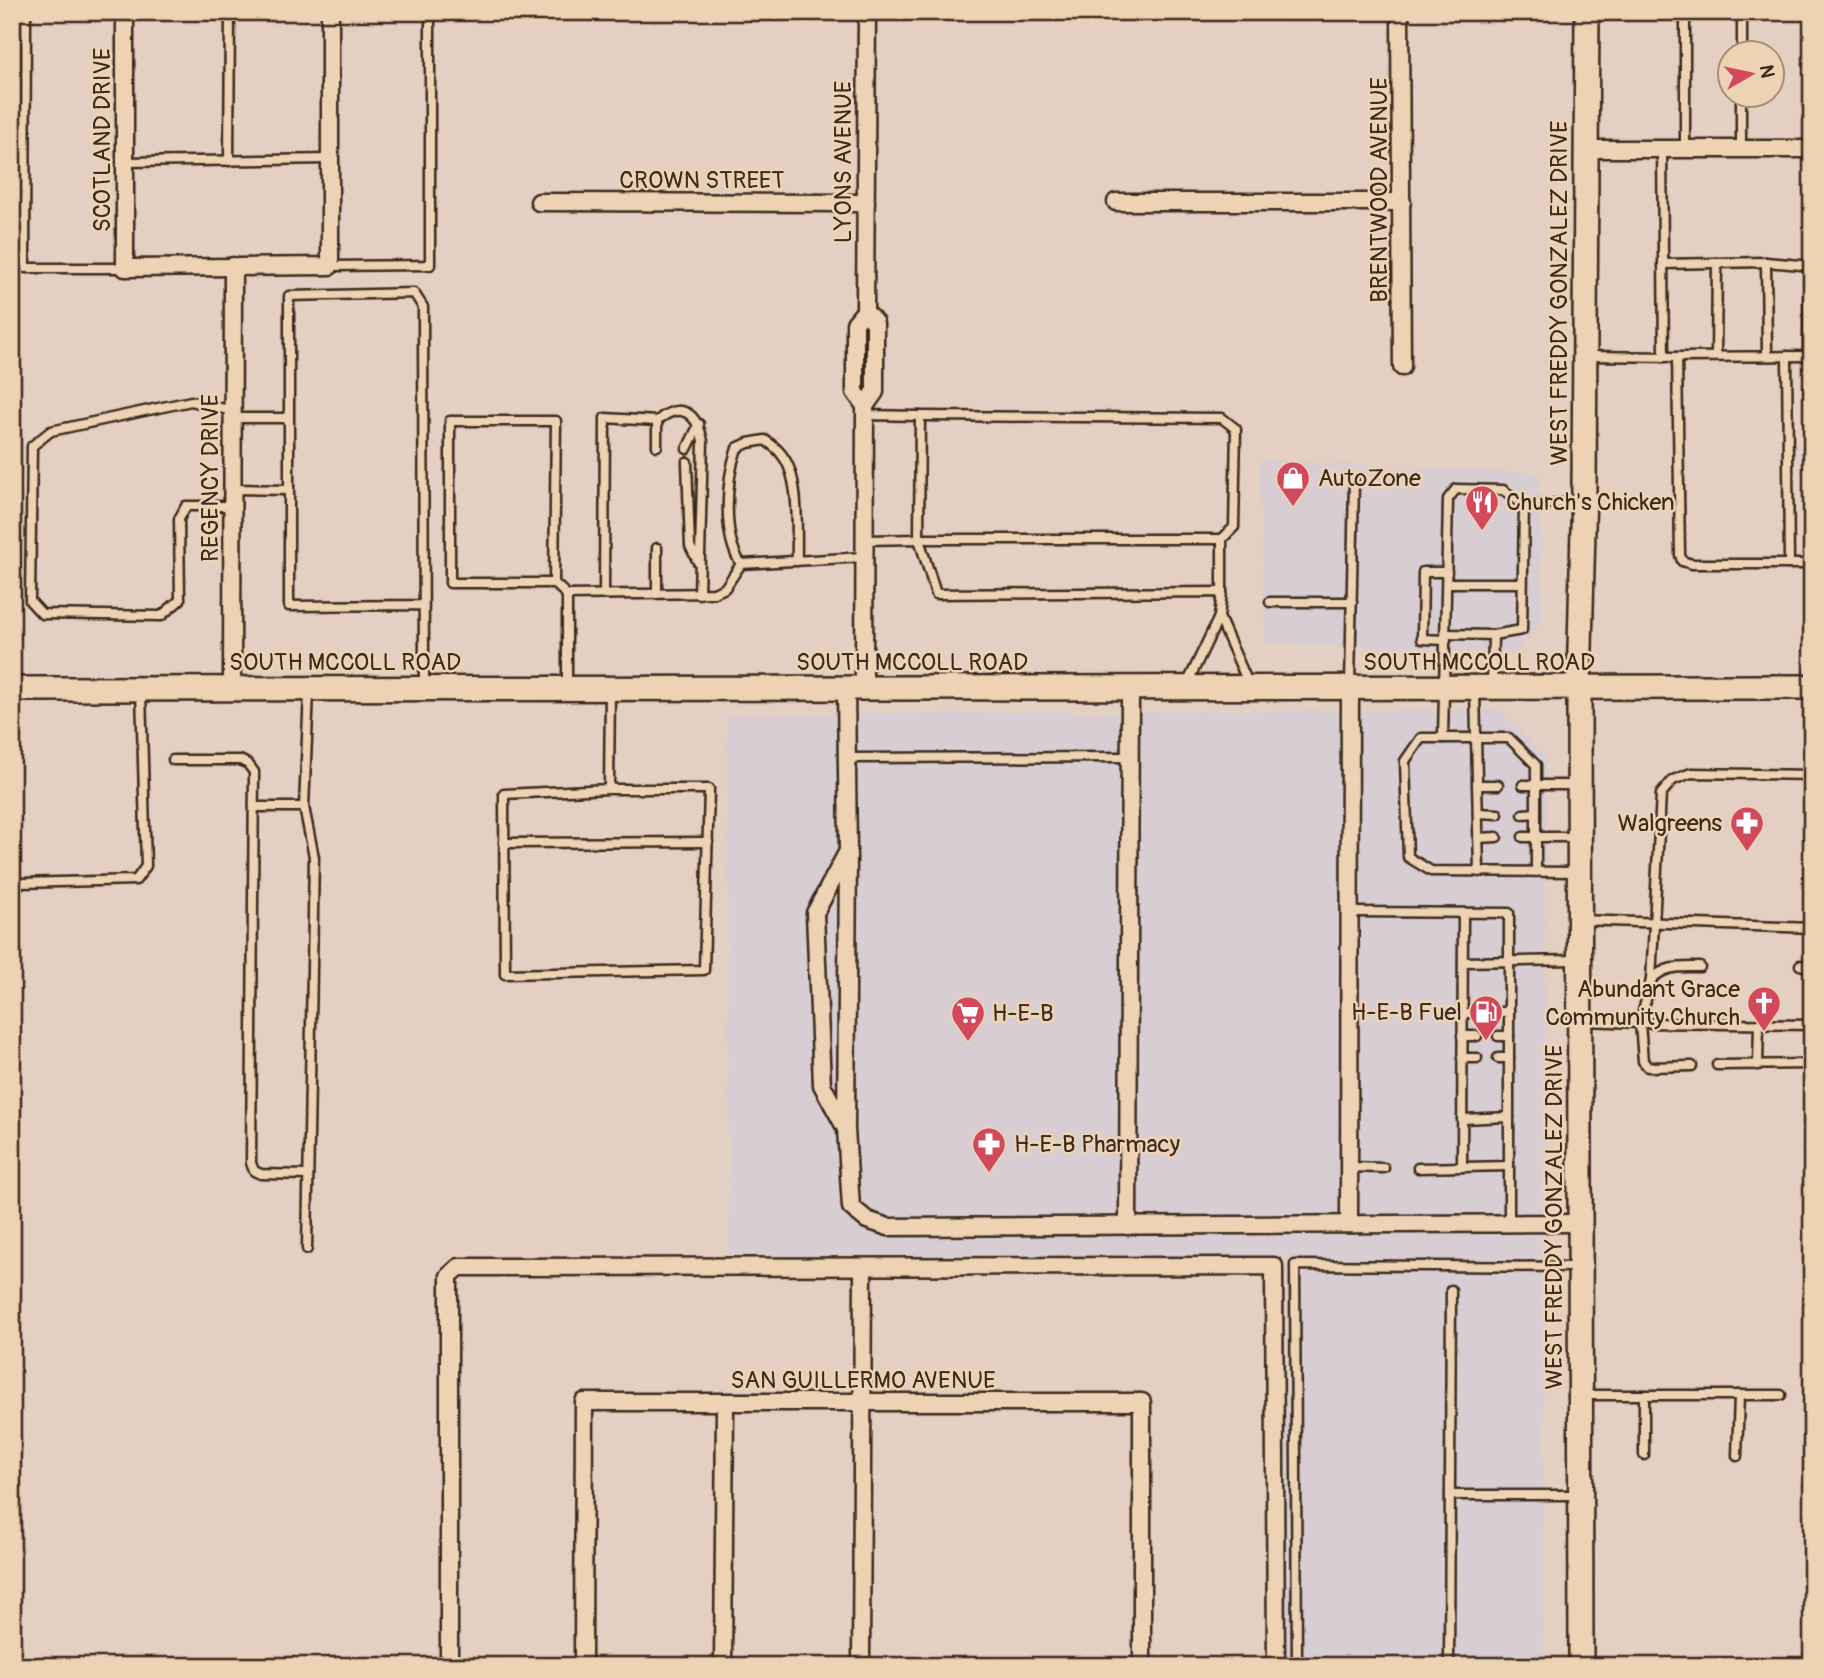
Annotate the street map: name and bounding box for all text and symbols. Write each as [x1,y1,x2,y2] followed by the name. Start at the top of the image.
[1716,38,1786,108] north arrow
[88,48,117,232] street label: SCOTLAND DRIVE
[1754,63,1780,80] text: N
[1365,77,1394,303] street label: BRENTWOOD AVENUE
[829,81,858,243] street label: LYONS AVENUE
[1545,120,1574,466] street label: WEST FREDDY GONZALEZ DRIVE
[619,166,785,195] street label: CROWN STREET
[196,394,225,562] street label: REGENCY DRIVE
[1274,459,1312,508] shop icon: AutoZone
[1318,464,1421,493] place label: AutoZone
[1463,483,1501,532] restaurant icon: Church's Chicken
[1506,488,1675,517] place label: Church's Chicken
[229,648,461,677] street label: SOUTH MCCOLL ROAD
[796,648,1028,677] street label: SOUTH MCCOLL ROAD
[1363,648,1595,677] street label: SOUTH MCCOLL ROAD
[1728,804,1766,853] pharmacy icon: Walgreens
[1617,809,1722,838] place label: Walgreens
[1545,975,1740,1032] place label: Abundant Grace Community Church
[1745,984,1783,1033] church icon: Abundant Grace Community Church
[1467,993,1505,1042] fuel station icon: H-E-B Fuel
[949,994,987,1043] supermarket icon: H-E-B
[1351,998,1462,1027] place label: H-E-B Fuel
[992,999,1054,1028] place label: H-E-B
[1540,1044,1569,1390] street label: WEST FREDDY GONZALEZ DRIVE
[970,1125,1008,1174] pharmacy icon: H-E-B Pharmacy
[1014,1130,1180,1159] place label: H-E-B Pharmacy
[730,1366,996,1395] street label: SAN GUILLERMO AVENUE

